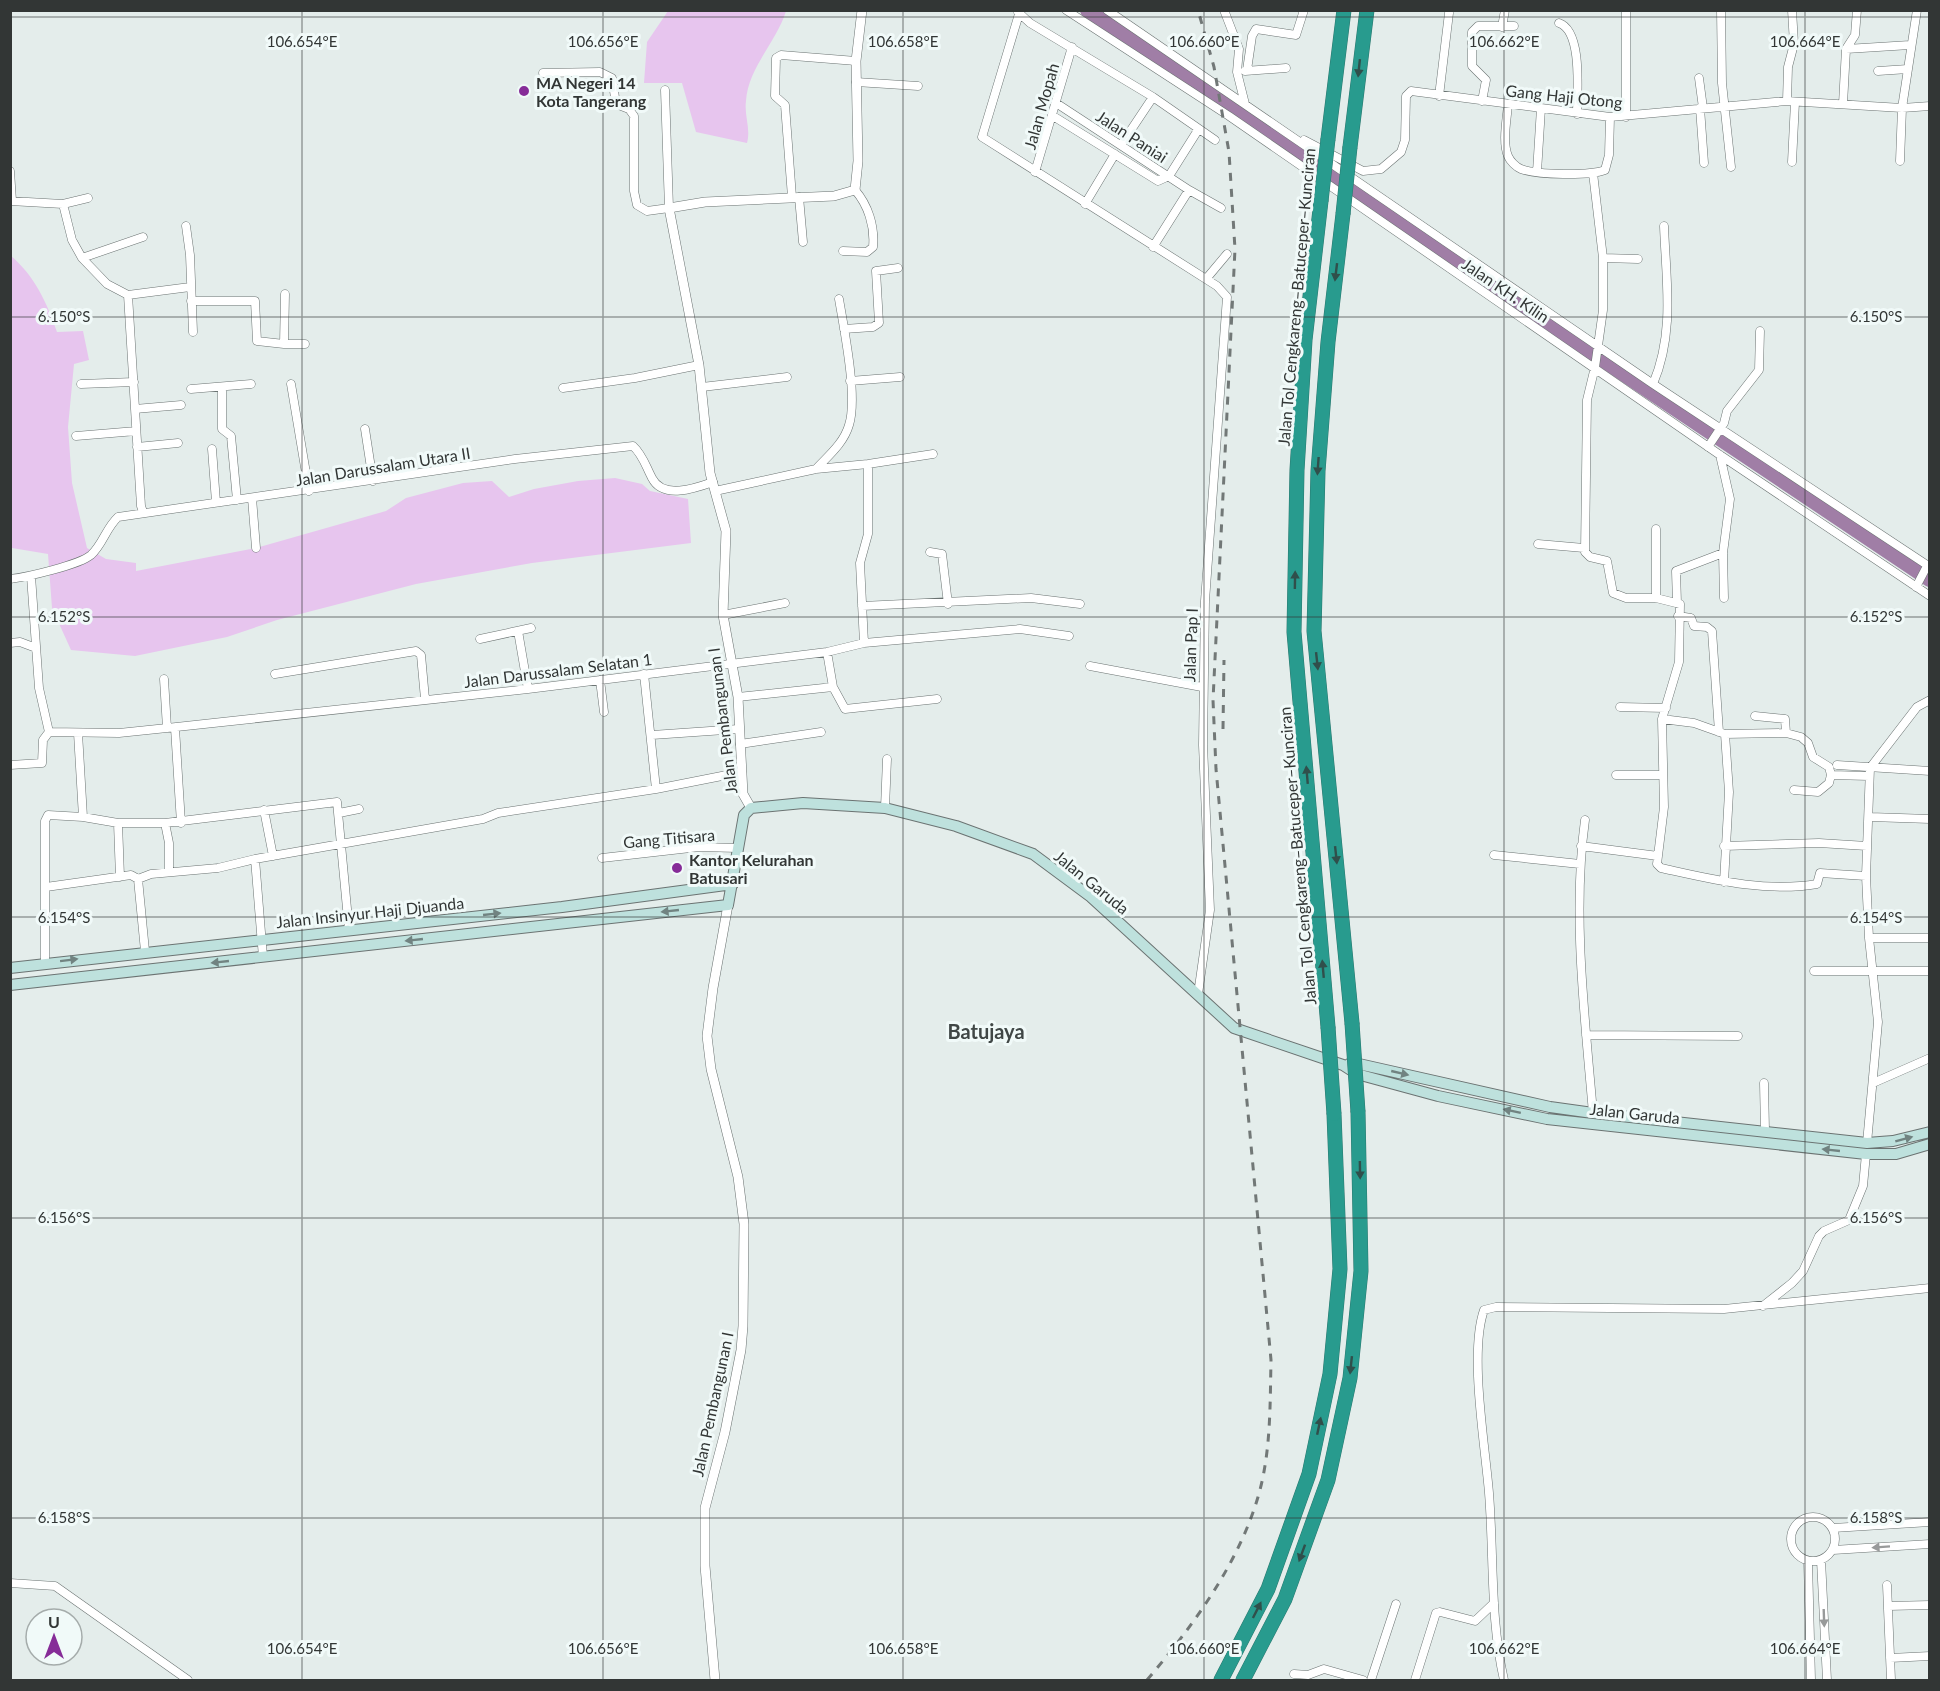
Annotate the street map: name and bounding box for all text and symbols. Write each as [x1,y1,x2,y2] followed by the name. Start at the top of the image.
[267,32,337,50] text: 106.654°E
[568,32,638,50] text: 106.656°E
[868,32,938,50] text: 106.658°E
[1169,32,1239,50] text: 106.660°E
[1469,32,1539,50] text: 106.662°E
[1770,32,1840,50] text: 106.664°E
[1354,59,1364,78] one-way arrow
[1020,61,1062,151] street label: Jalan Mopah
[536,73,647,110] place label: MA Negeri 14 Kota Tangerang
[1505,80,1623,112] street label: Gang Haji Otong
[517,84,531,98] marker: MA Negeri 14 Kota Tangerang
[1093,106,1171,166] street label: Jalan Paniai
[1273,147,1319,447] street label: Jalan Tol Cengkareng–Batuceper–Kunciran
[1459,254,1553,326] street label: Jalan KH. Kilin
[1332,263,1341,282] one-way arrow
[38,307,90,325] text: 6.150°S
[1850,307,1902,325] text: 6.150°S
[294,443,472,489] street label: Jalan Darussalam Utara II
[1314,457,1323,476] one-way arrow
[1290,571,1300,590] one-way arrow
[38,607,90,625] text: 6.152°S
[1850,607,1902,625] text: 6.152°S
[1179,608,1201,682] street label: Jalan Pap I
[704,647,740,795] street label: Jalan Pembangunan I
[463,649,653,691] street label: Jalan Darussalam Selatan 1
[1312,652,1322,671] one-way arrow
[1274,706,1320,1006] street label: Jalan Tol Cengkareng–Batuceper–Kunciran
[1302,765,1312,784] one-way arrow
[622,825,716,851] street label: Gang Titisara
[1051,846,1133,918] street label: Jalan Garuda
[1331,846,1341,865] one-way arrow
[689,850,814,887] place label: Kantor Kelurahan Batusari
[670,861,684,875] marker: Kantor Kelurahan Batusari
[275,893,465,931] street label: Jalan Insinyur Haji Djuanda
[660,906,679,916] one-way arrow
[38,908,90,926] text: 6.154°S
[1850,908,1902,926] text: 6.154°S
[483,909,502,919] one-way arrow
[404,935,423,945] one-way arrow
[59,956,78,965] one-way arrow
[210,957,229,967] one-way arrow
[1318,959,1328,978] one-way arrow
[947,1019,1025,1043] district label: Batujaya
[1391,1069,1410,1078] one-way arrow
[1589,1099,1681,1127] street label: Jalan Garuda
[1502,1106,1521,1115] one-way arrow
[1895,1133,1913,1143] one-way arrow
[1821,1146,1840,1155] one-way arrow
[1355,1161,1364,1180] one-way arrow
[38,1208,90,1226] text: 6.156°S
[1850,1208,1902,1226] text: 6.156°S
[687,1330,737,1478] street label: Jalan Pembangunan I
[1346,1355,1356,1374] one-way arrow
[1315,1416,1324,1435] one-way arrow
[38,1508,90,1526] text: 6.158°S
[1850,1508,1902,1526] text: 6.158°S
[1872,1542,1891,1552] one-way arrow
[1296,1544,1306,1562] one-way arrow
[1252,1601,1262,1618] one-way arrow
[24,1607,84,1667] north arrow
[1819,1609,1829,1628] one-way arrow
[48,1612,60,1631] text: U
[267,1639,337,1657] text: 106.654°E
[568,1639,638,1657] text: 106.656°E
[868,1639,938,1657] text: 106.658°E
[1169,1639,1239,1657] text: 106.660°E
[1469,1639,1539,1657] text: 106.662°E
[1770,1639,1840,1657] text: 106.664°E

